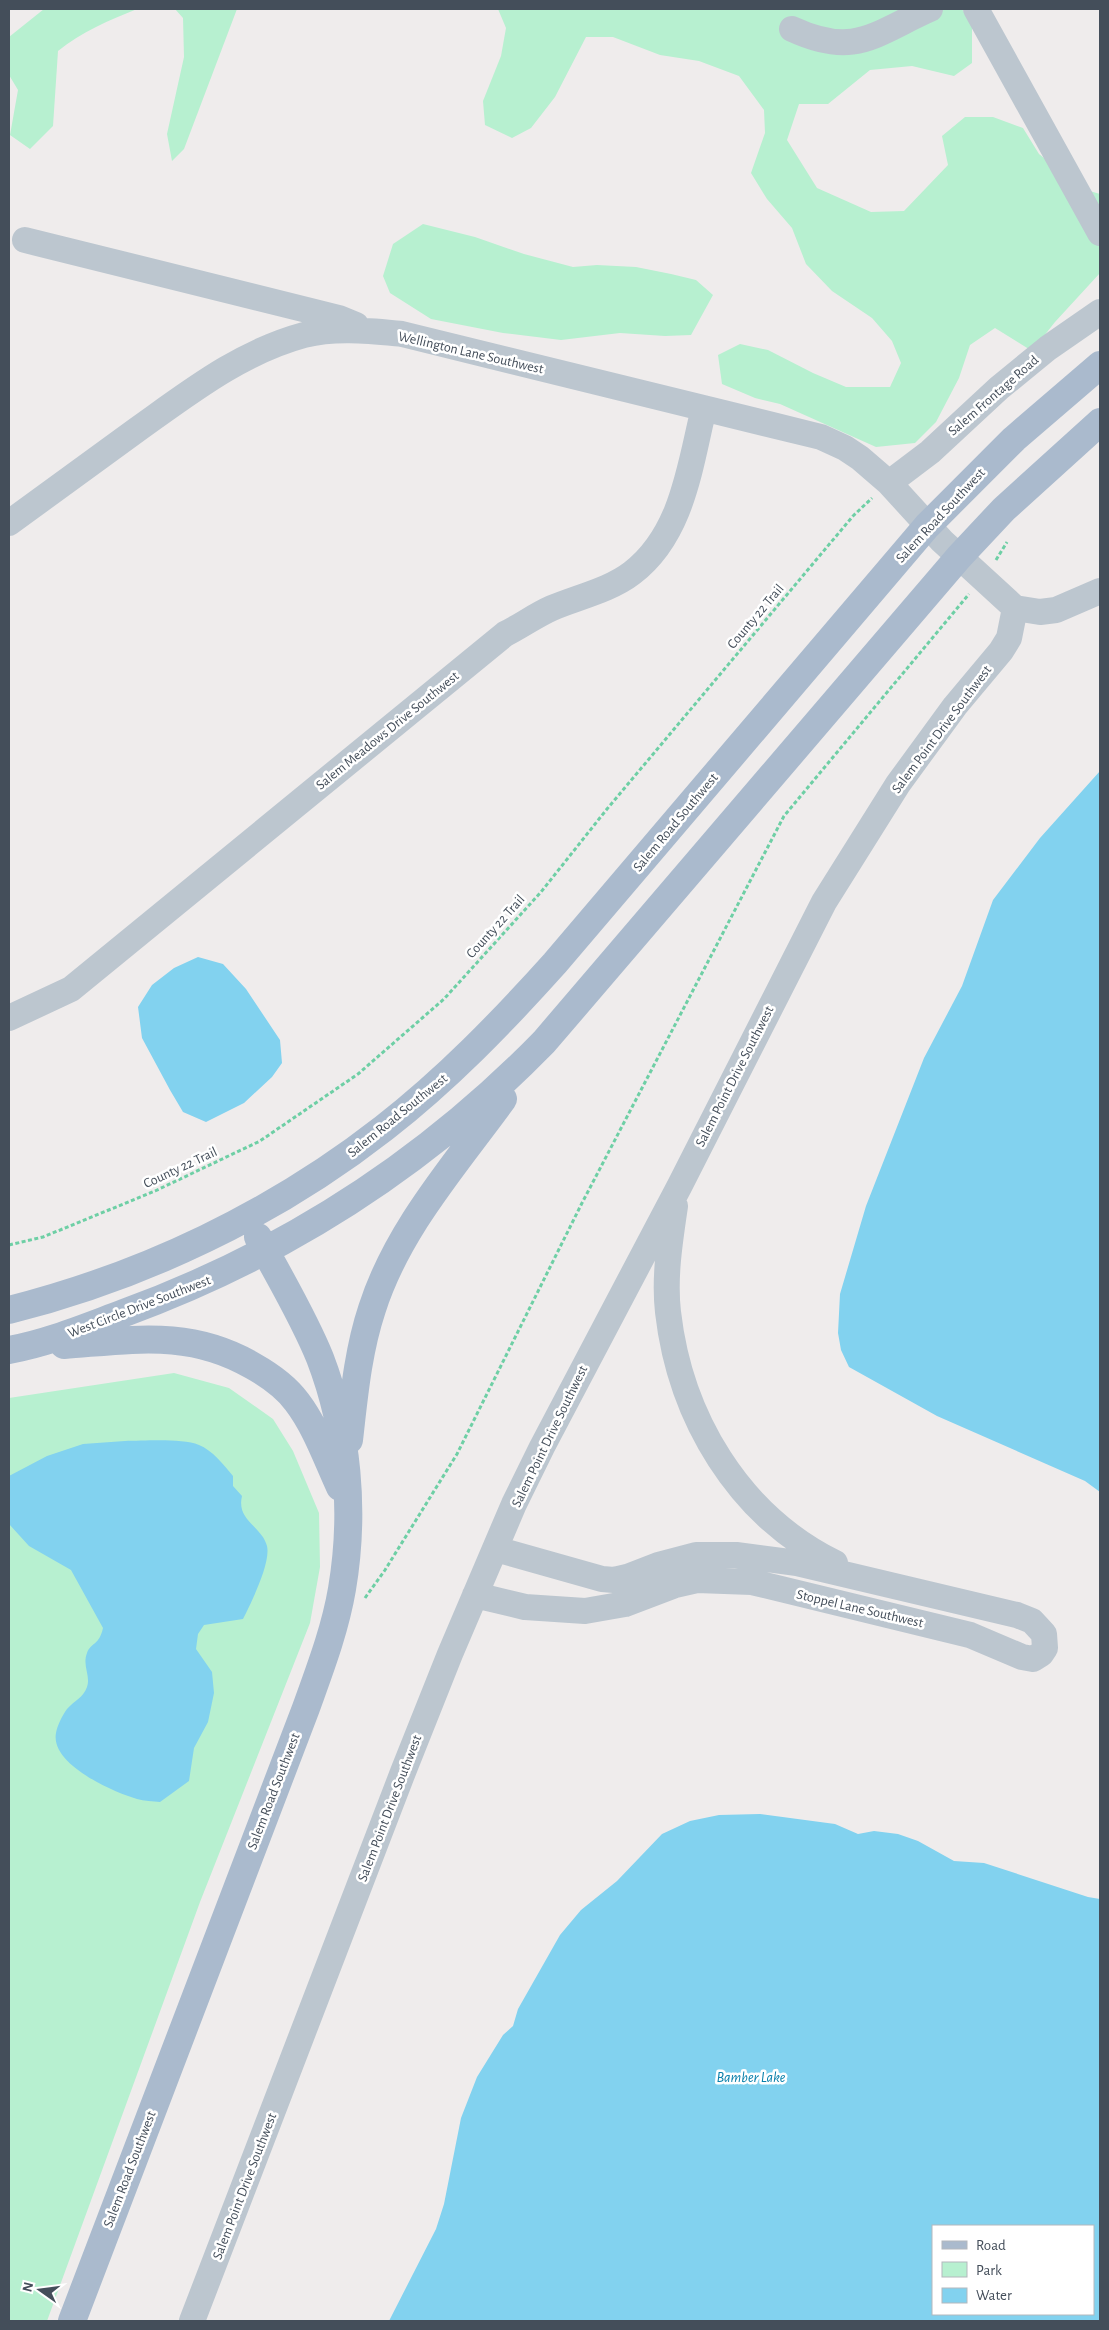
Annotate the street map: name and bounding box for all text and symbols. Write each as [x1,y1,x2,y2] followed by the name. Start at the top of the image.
[397,329,545,377] street label: Wellington Lane Southwest
[946,353,1041,439] street label: Salem Frontage Road
[893,465,988,566] street label: Salem Road Southwest
[725,582,787,652] street label: County 22 Trail
[889,663,995,796] street label: Salem Point Drive Southwest
[314,669,462,793] street label: Salem Meadows Drive Southwest
[631,770,721,874] street label: Salem Road Southwest
[464,892,528,961] street label: County 22 Trail
[693,1003,777,1149] street label: Salem Point Drive Southwest
[345,1071,450,1160] street label: Salem Road Southwest
[141,1145,219,1191] street label: County 22 Trail
[66,1273,213,1341] street label: West Circle Drive Southwest
[509,1363,591,1510] street label: Salem Point Drive Southwest
[795,1588,925,1630] street label: Stoppel Lane Southwest
[245,1731,303,1852] street label: Salem Road Southwest
[355,1733,425,1884] street label: Salem Point Drive Southwest
[716,2070,786,2085] water label: Bamber Lake
[101,2109,159,2230] street label: Salem Road Southwest
[210,2111,280,2262] street label: Salem Point Drive Southwest
[932,2225,1094,2315] legend
[976,2238,1006,2253] text: Road
[976,2263,1002,2278] text: Park
[15,2265,65,2315] north arrow
[20,2281,36,2294] text: N
[976,2288,1012,2303] text: Water

